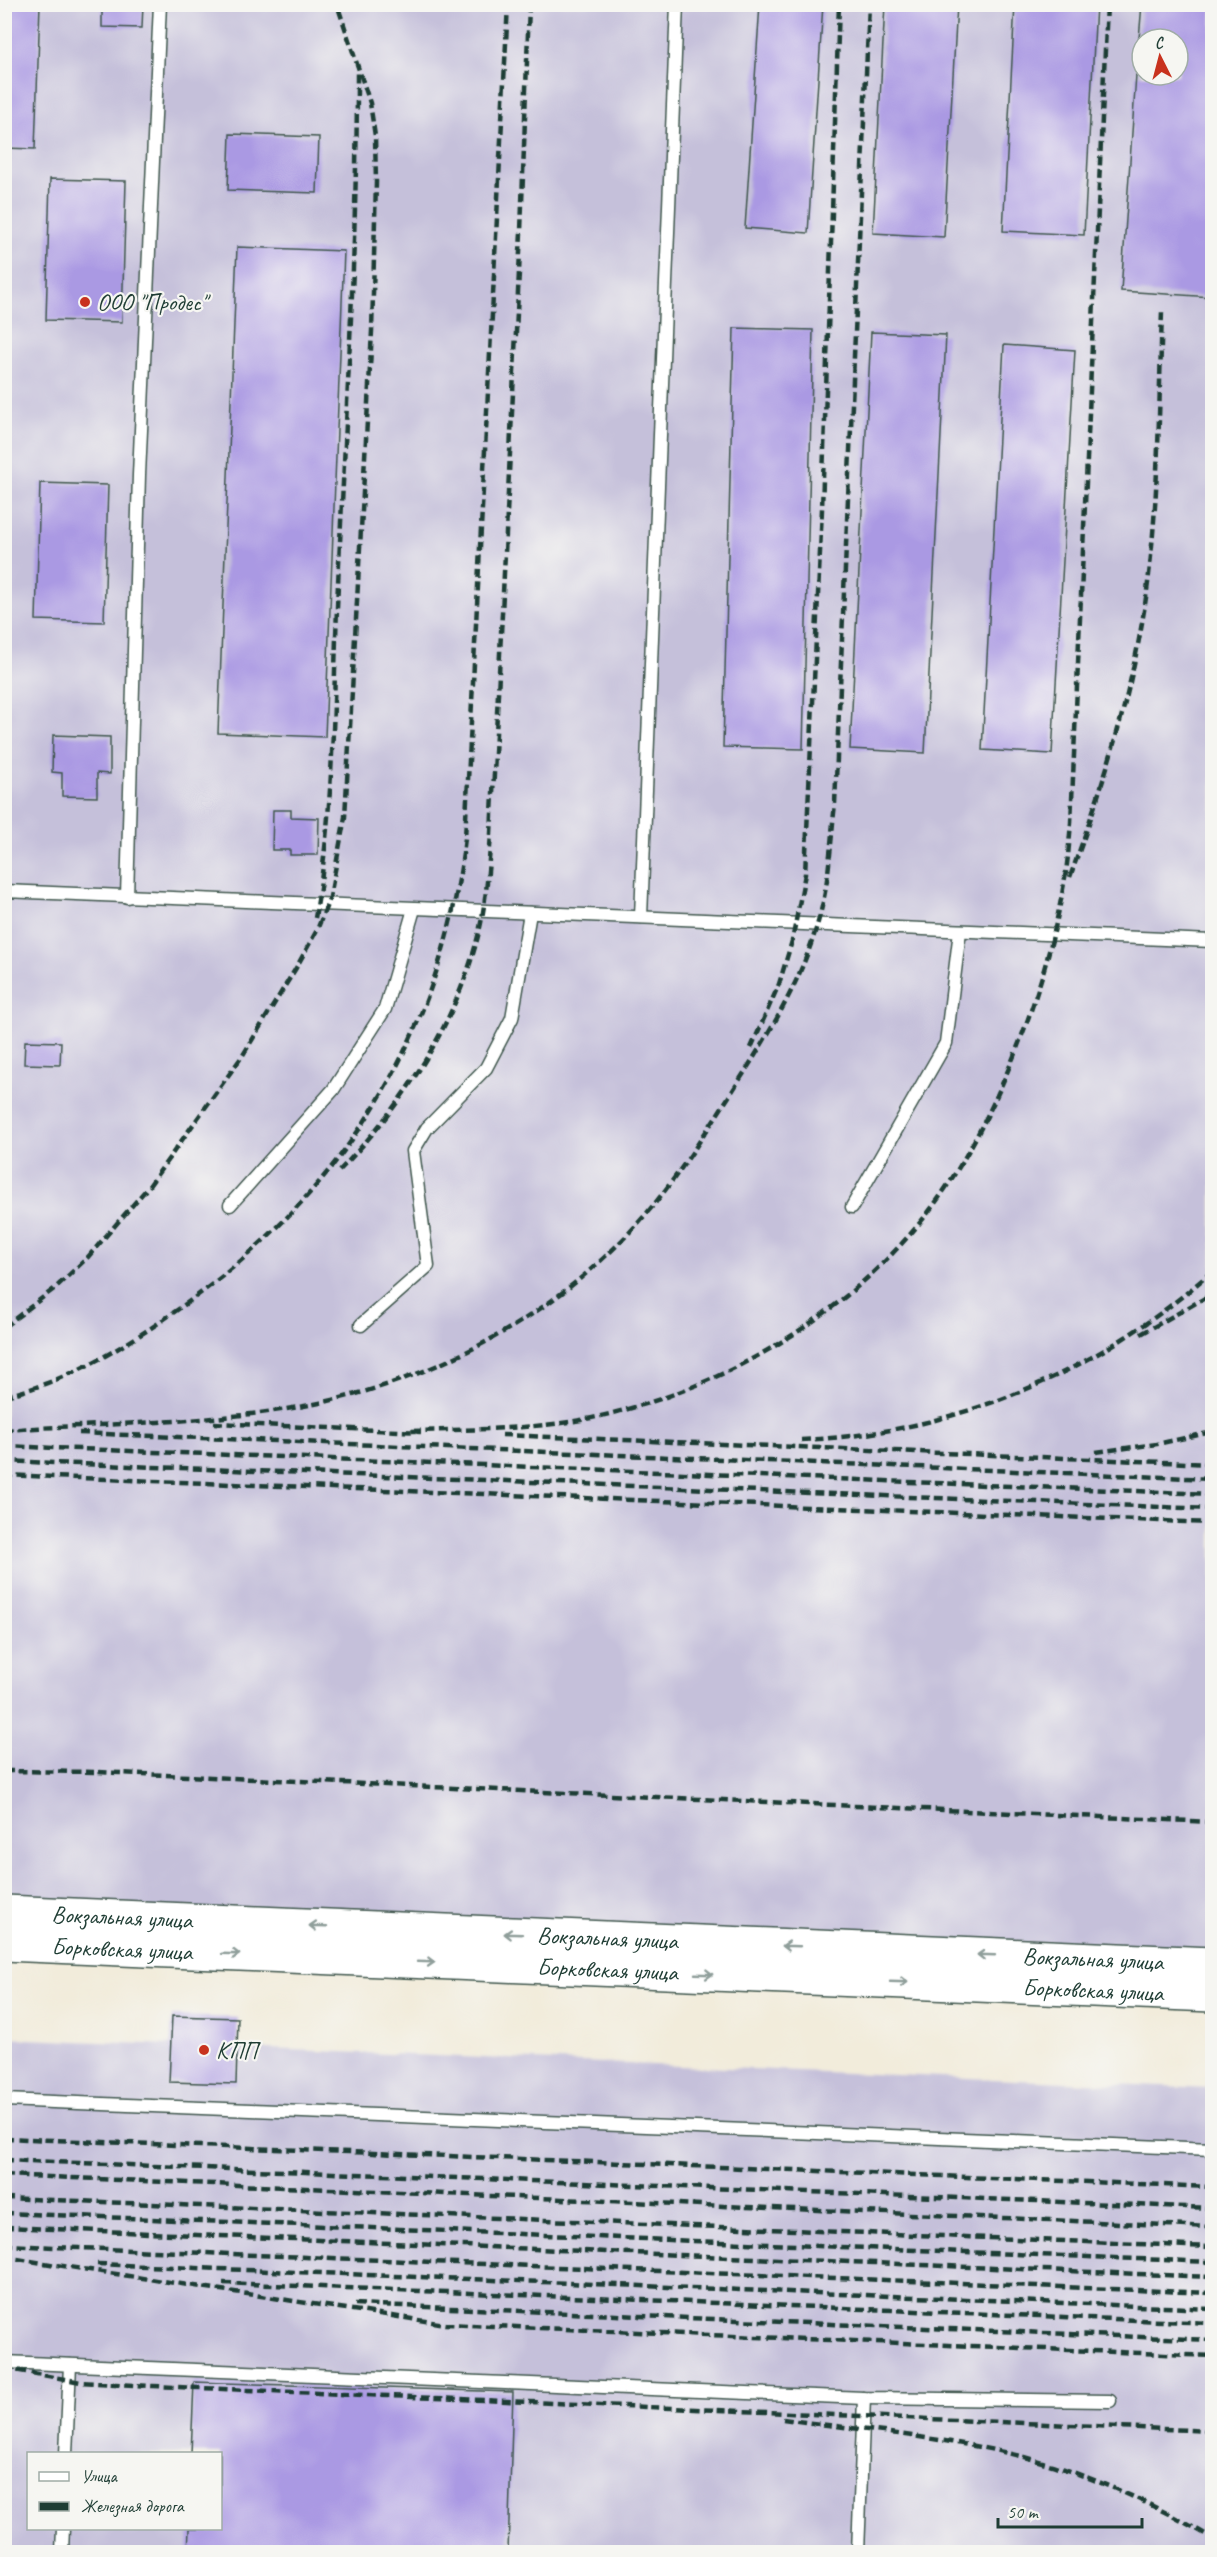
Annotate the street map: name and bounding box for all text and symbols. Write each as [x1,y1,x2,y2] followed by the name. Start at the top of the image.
[1130,27,1190,87] north arrow
[1154,32,1166,53] text: С
[97,287,212,317] place label: ООО "Продес"
[78,295,92,309] marker: ООО "Продес"
[51,1899,194,1935] street label: Вокзальная улица
[308,1920,328,1931] one-way arrow
[536,1920,680,1956] street label: Вокзальная улица
[503,1929,523,1940] one-way arrow
[51,1931,194,1967] street label: Борковская улица
[782,1941,802,1952] one-way arrow
[1022,1941,1166,1977] street label: Вокзальная улица
[220,1948,240,1960] one-way arrow
[977,1949,997,1960] one-way arrow
[536,1952,680,1988] street label: Борковская улица
[415,1957,435,1968] one-way arrow
[694,1968,714,1980] one-way arrow
[1022,1972,1166,2008] street label: Борковская улица
[889,1977,909,1988] one-way arrow
[216,2035,261,2065] place label: КПП
[197,2043,211,2057] marker: КПП
[27,2452,222,2530] legend
[81,2465,118,2487] text: Улица
[998,2491,1142,2529] scale bar
[81,2495,185,2518] text: Железная дорога
[1007,2501,1040,2523] text: 50 m

